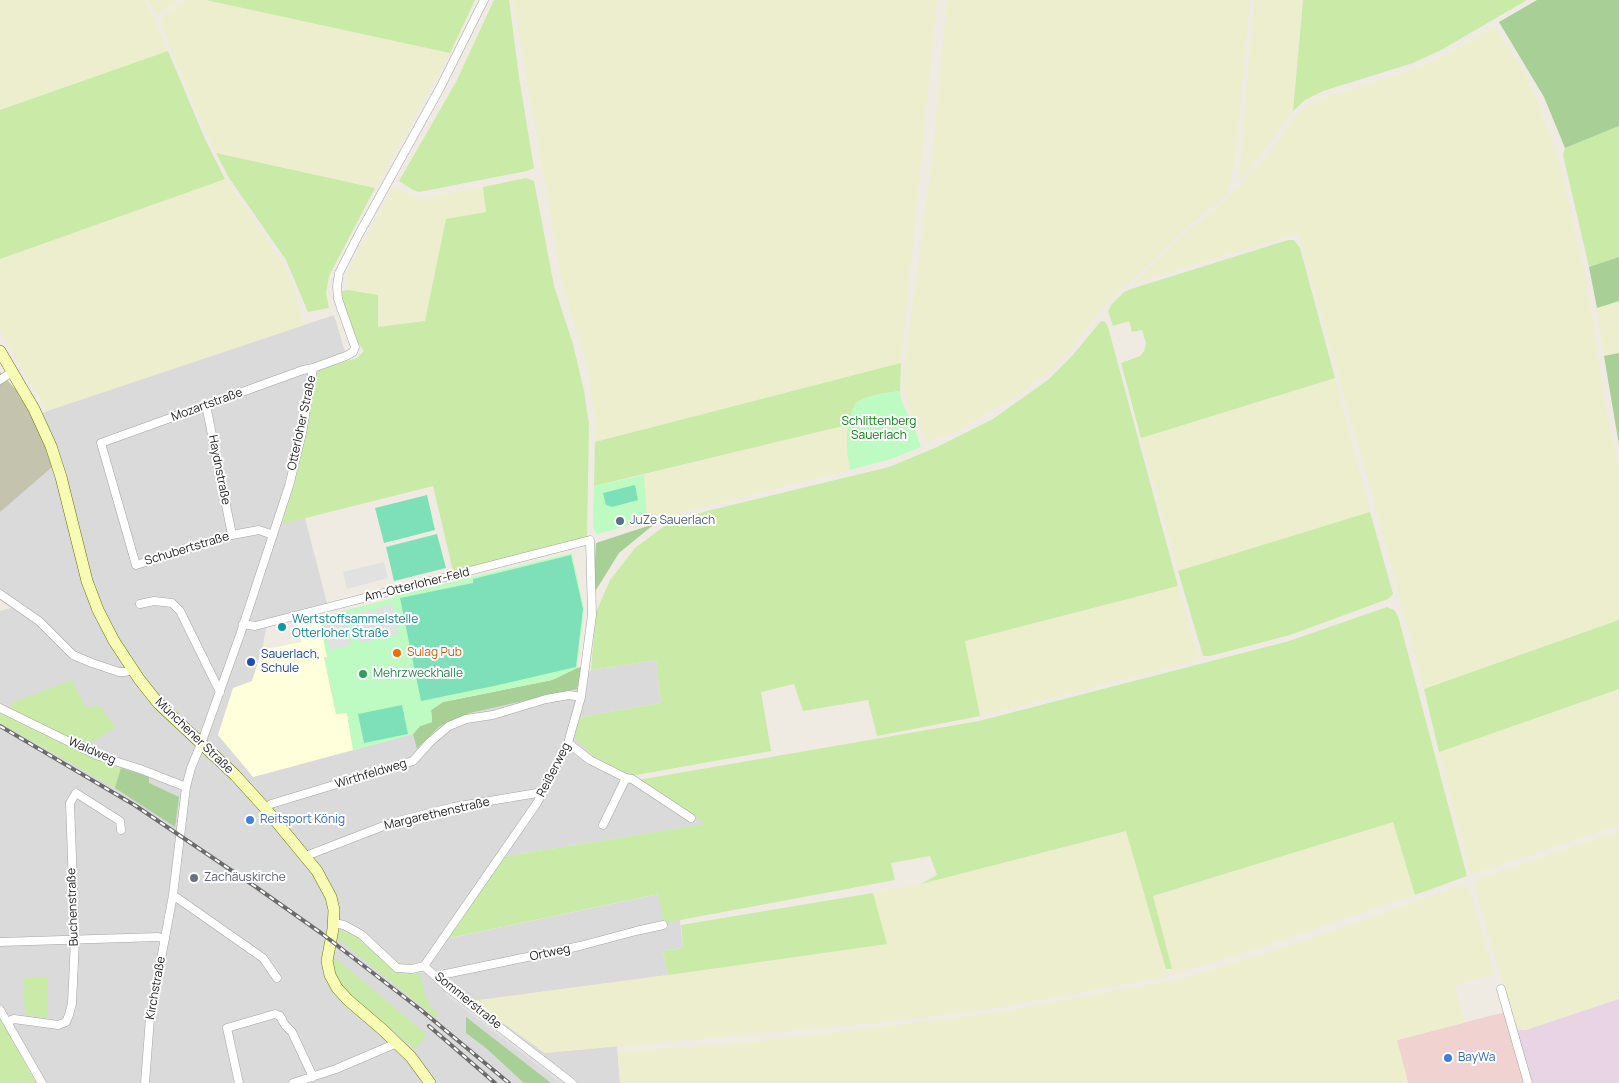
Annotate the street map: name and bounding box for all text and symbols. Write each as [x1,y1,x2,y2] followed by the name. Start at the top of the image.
[285,374,319,472] street label: Otterloher Straße
[169,385,245,425] street label: Mozartstraße
[842,415,916,443] park label: Schlittenberg Sauerlach
[205,434,233,506] street label: Haydnstraße
[630,514,715,528] place label: JuZe Sauerlach
[614,515,626,527] marker: JuZe Sauerlach
[143,529,231,569] street label: Schubertstraße
[363,565,471,605] street label: Am-Otterloher-Feld
[292,613,418,641] place label: Wertstoffsammelstelle Otterloher Straße
[276,621,288,633] marker: Wertstoffsammelstelle Otterloher Straße
[407,646,462,660] place label: Sulag Pub
[391,647,403,659] marker: Sulag Pub
[261,648,320,676] place label: Sauerlach, Schule
[245,656,257,668] marker: Sauerlach, Schule
[373,667,463,681] place label: Mehrzweckhalle
[357,668,369,680] marker: Mehrzweckhalle
[152,695,236,777] street label: Münchener Straße
[66,735,118,767] street label: Waldweg
[534,740,574,800] street label: Reißerweg
[333,756,409,792] street label: Wirthfeldweg
[383,795,491,833] street label: Margarethenstraße
[260,813,345,827] place label: Reitsport König
[244,814,256,826] marker: Reitsport König
[64,868,82,946] street label: Buchenstraße
[204,871,286,885] place label: Zachäuskirche
[188,872,200,884] marker: Zachäuskirche
[528,942,572,964] street label: Ortweg
[143,955,169,1021] street label: Kirchstraße
[432,970,504,1032] street label: Sommerstraße
[1458,1051,1495,1065] place label: BayWa
[1442,1052,1454,1064] marker: BayWa

